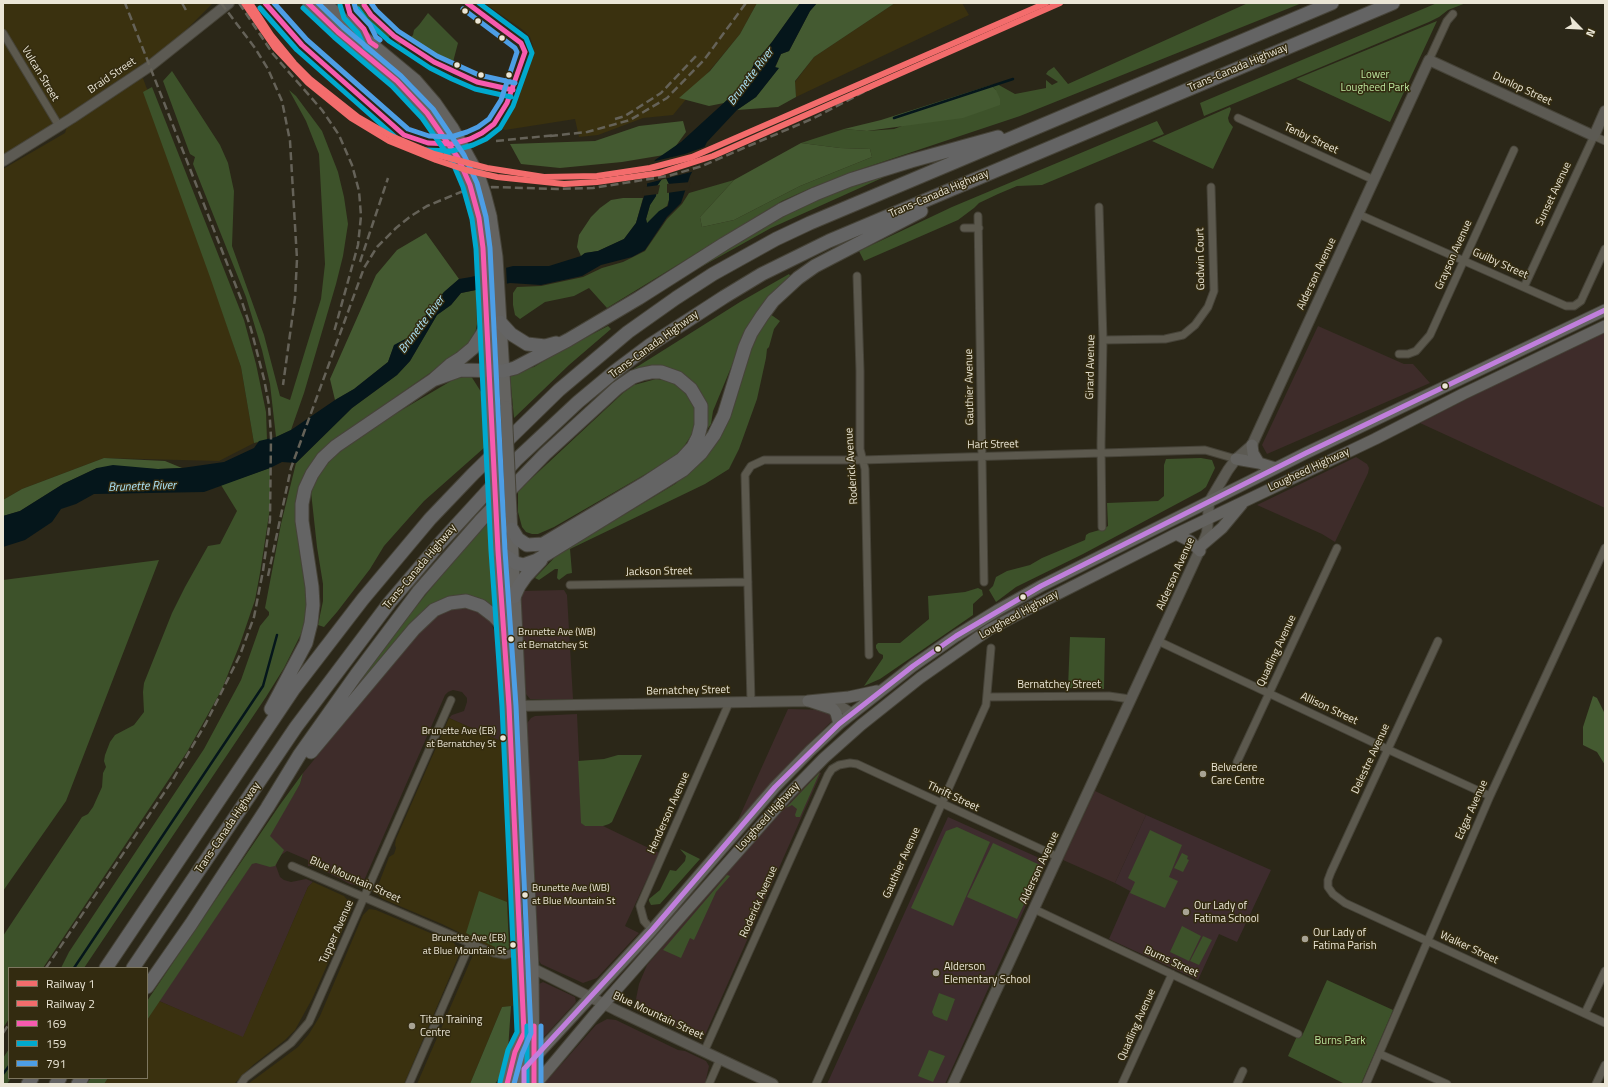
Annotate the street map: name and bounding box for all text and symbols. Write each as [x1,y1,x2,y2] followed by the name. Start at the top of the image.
[460,6,470,16] unlabelled marker
[1560,8,1600,48] north arrow
[473,16,483,26] unlabelled marker
[1582,26,1600,40] text: N
[497,33,507,43] unlabelled marker
[1186,41,1290,95] street label: Trans-Canada Highway
[18,44,62,104] street label: Vulcan Street
[725,46,777,108] water label: Brunette River
[85,55,139,97] street label: Braid Street
[452,60,462,70] unlabelled marker
[1341,68,1409,94] park label: Lower Lougheed Park
[476,70,486,80] unlabelled marker
[504,70,514,80] unlabelled marker
[1490,70,1554,108] street label: Dunlop Street
[1282,121,1340,157] street label: Tenby Street
[1533,160,1575,228] street label: Sunset Avenue
[887,167,991,221] street label: Trans-Canada Highway
[1433,218,1475,292] street label: Grayson Avenue
[1194,228,1208,290] street label: Godwin Court
[1295,236,1339,312] street label: Alderson Avenue
[1470,246,1530,282] street label: Guilby Street
[396,294,448,356] water label: Brunette River
[607,308,701,382] street label: Trans-Canada Highway
[1084,334,1098,400] street label: Girard Avenue
[963,349,977,425] street label: Gauthier Avenue
[1440,381,1450,391] unlabelled marker
[843,427,861,505] street label: Roderick Avenue
[967,438,1019,452] street label: Hart Street
[1266,445,1352,495] street label: Lougheed Highway
[108,479,176,495] water label: Brunette River
[381,522,459,612] street label: Trans-Canada Highway
[1154,536,1198,612] street label: Alderson Avenue
[626,565,692,579] street label: Jackson Street
[977,588,1061,642] street label: Lougheed Highway
[1018,592,1028,602] unlabelled marker
[1255,613,1299,689] street label: Quadling Avenue
[518,627,596,650] place label: Brunette Ave (WB) at Bernatchey St
[506,634,516,644] marker: Brunette Ave (WB) at Bernatchey St
[933,644,943,654] unlabelled marker
[1017,678,1101,692] street label: Bernatchey Street
[646,684,730,698] street label: Bernatchey Street
[1298,690,1360,728] street label: Allison Street
[1349,722,1393,796] street label: Delestre Avenue
[422,726,496,750] place label: Brunette Ave (EB) at Bernatchey St
[498,733,508,743] marker: Brunette Ave (EB) at Bernatchey St
[1211,761,1265,787] place label: Belvedere Care Centre
[1198,769,1208,779] marker: Belvedere Care Centre
[645,770,693,856] street label: Henderson Avenue
[1453,778,1491,842] street label: Edgar Avenue
[925,779,981,815] street label: Thrift Street
[193,780,263,876] street label: Trans-Canada Highway
[734,780,802,854] street label: Lougheed Highway
[880,825,924,901] street label: Gauthier Avenue
[1018,830,1062,906] street label: Alderson Avenue
[307,854,403,906] street label: Blue Mountain Street
[737,864,781,940] street label: Roderick Avenue
[532,883,615,906] place label: Brunette Ave (WB) at Blue Mountain St
[520,890,530,900] marker: Brunette Ave (WB) at Blue Mountain St
[317,898,357,966] street label: Tupper Avenue
[1194,899,1259,925] place label: Our Lady of Fatima School
[1181,907,1191,917] marker: Our Lady of Fatima School
[1313,926,1377,952] place label: Our Lady of Fatima Parish
[1438,929,1500,967] street label: Walker Street
[423,933,506,956] place label: Brunette Ave (EB) at Blue Mountain St
[1300,934,1310,944] marker: Our Lady of Fatima Parish
[508,940,518,950] marker: Brunette Ave (EB) at Blue Mountain St
[1142,944,1200,980] street label: Burns Street
[944,960,1031,986] place label: Alderson Elementary School
[8,967,148,1079] legend
[931,968,941,978] marker: Alderson Elementary School
[46,974,95,993] text: Railway 1
[1115,987,1159,1063] street label: Quadling Avenue
[611,989,705,1043] street label: Blue Mountain Street
[46,994,95,1013] text: Railway 2
[420,1013,482,1039] place label: Titan Training Centre
[46,1014,66,1033] text: 169
[407,1021,417,1031] marker: Titan Training Centre
[46,1034,66,1053] text: 159
[1315,1034,1365,1048] park label: Burns Park
[46,1054,66,1073] text: 791

